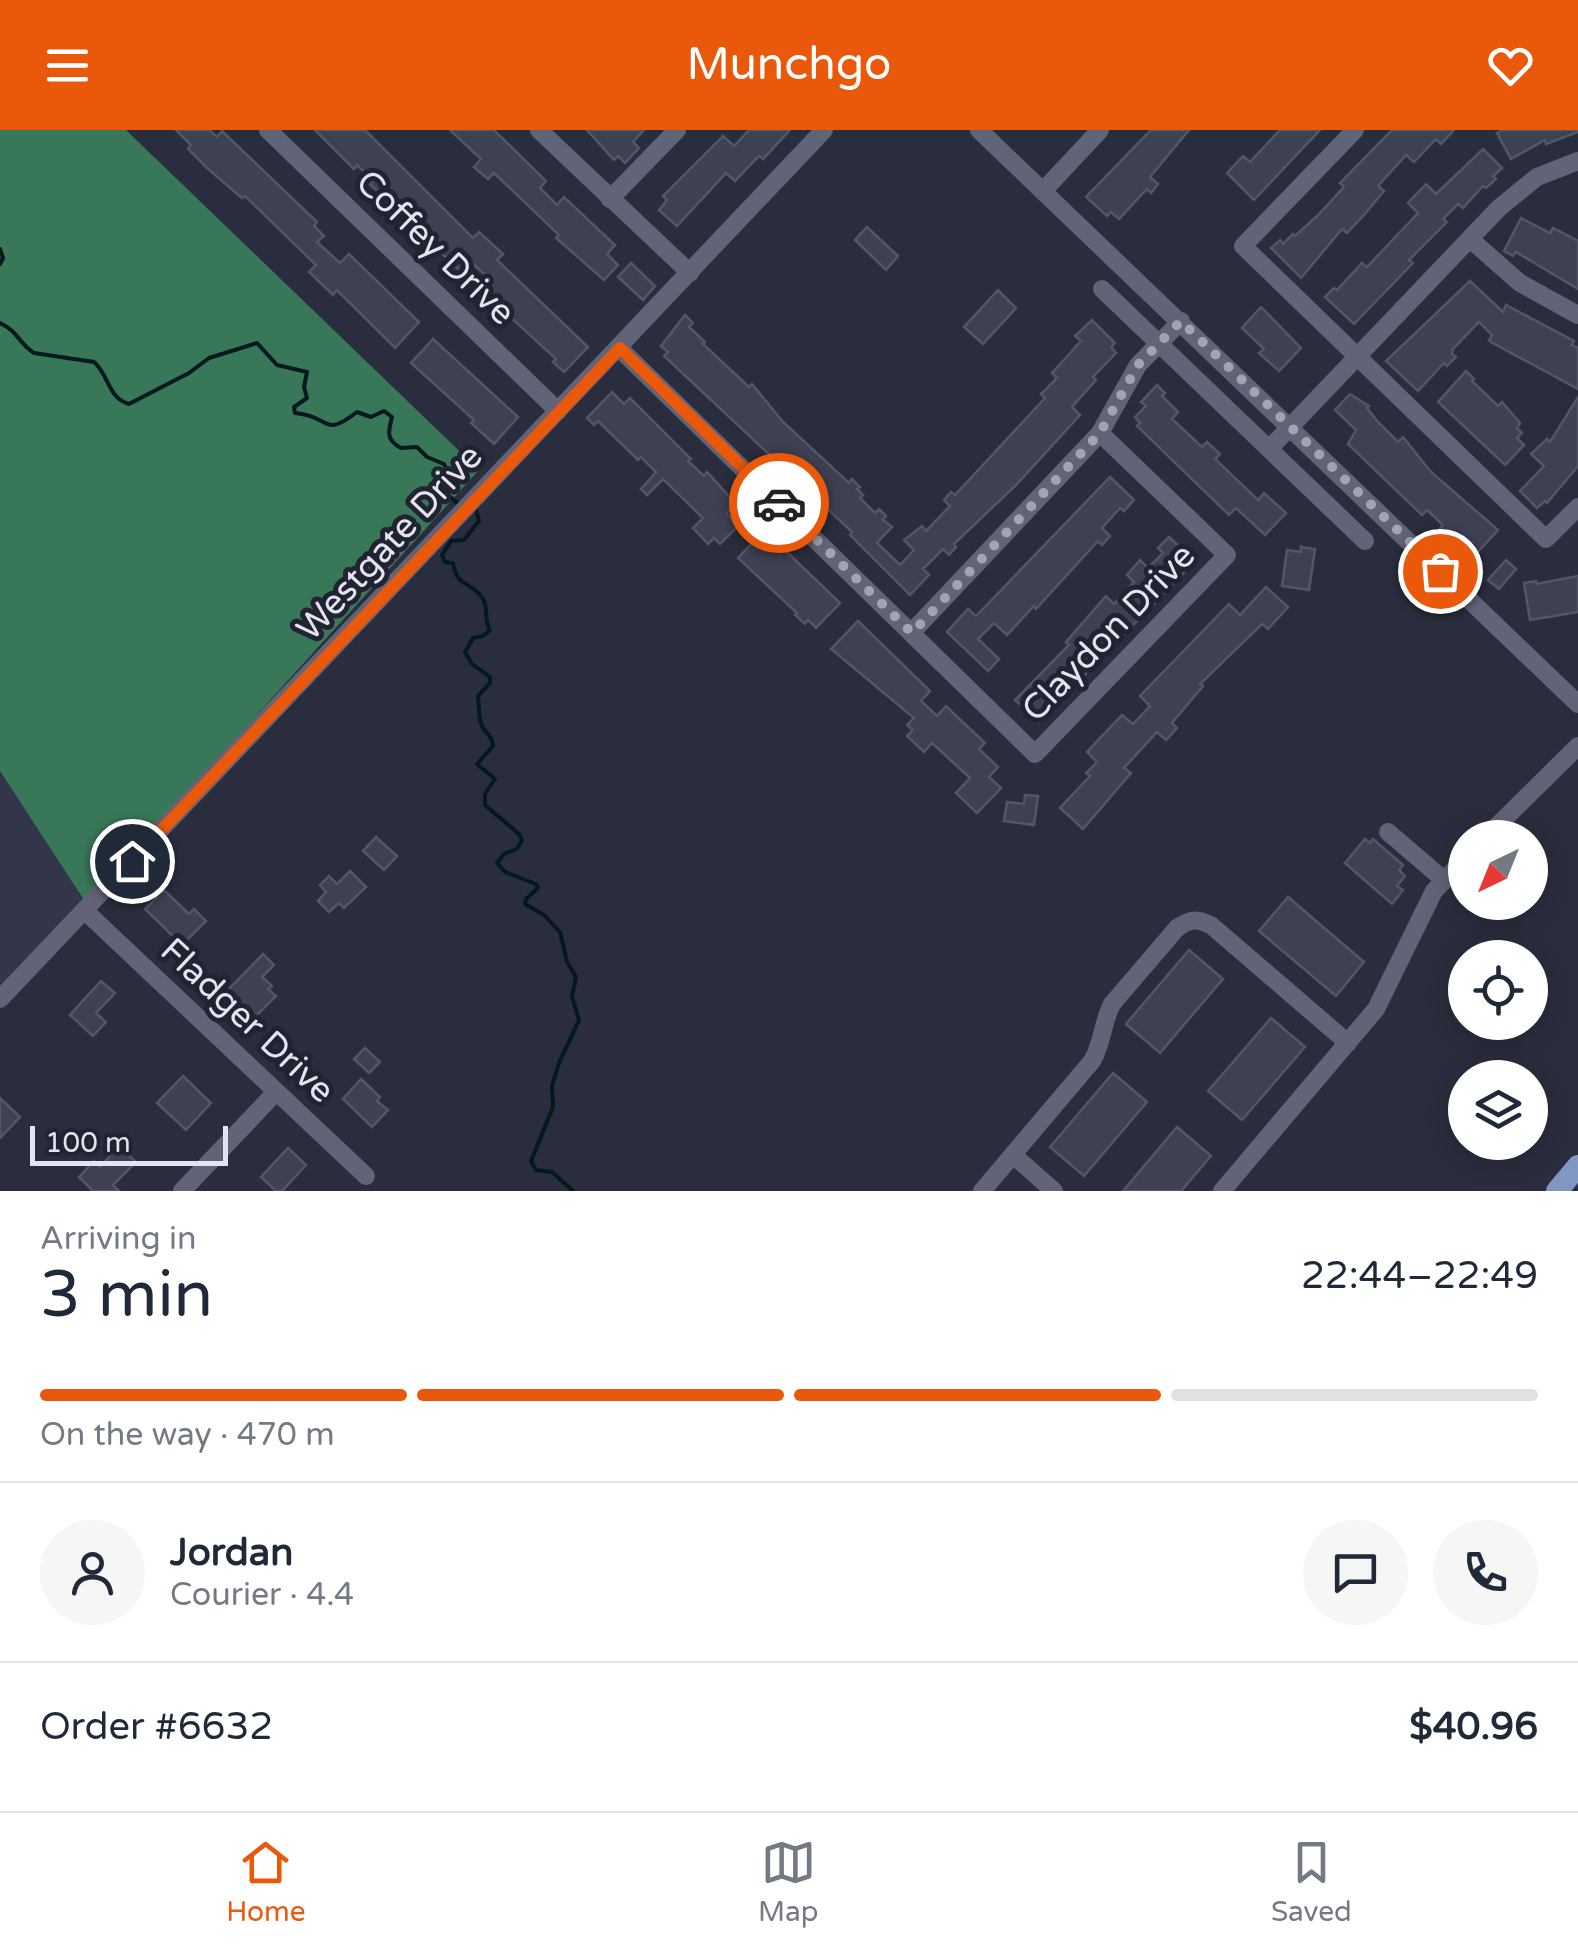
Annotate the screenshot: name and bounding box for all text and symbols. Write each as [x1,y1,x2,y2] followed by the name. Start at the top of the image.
[40,38,95,93] icon: menu
[687,38,891,92] text: Munchgo
[1483,38,1538,93] icon: heart
[347,162,524,334] street label: Coffey Drive
[288,436,491,650] street label: Westgate Drive
[729,453,829,553] courier
[752,476,807,531] icon: car
[1398,529,1483,614] pin
[1013,535,1204,730] street label: Claydon Drive
[1413,544,1468,599] icon: bag
[90,819,175,904] pin
[1448,820,1548,920] north arrow
[1448,820,1548,1160] map controls
[105,834,160,889] icon: home
[152,930,343,1112] street label: Fladger Drive
[1448,940,1548,1040] button: locate
[1448,1060,1548,1160] button: layers
[30,1121,228,1166] scale bar
[45,1126,131,1160] text: 100 m
[40,1220,197,1258] text: Arriving in
[1301,1253,1538,1299] text: 22:44–22:49
[40,1256,213,1335] text: 3 min
[40,1416,335,1454] text: On the way · 470 m
[40,1520,145,1625] button: person
[1303,1520,1408,1625] button: chat
[1433,1520,1538,1625] button: phone
[170,1530,293,1576] text: Jordan
[170,1576,354,1614] text: Courier · 4.4
[40,1704,273,1750] text: Order #6632
[1409,1704,1538,1750] text: $40.96
[226,1835,306,1929] tab: Home
[758,1835,818,1929] tab: Map
[1271,1835,1352,1929] tab: Saved

